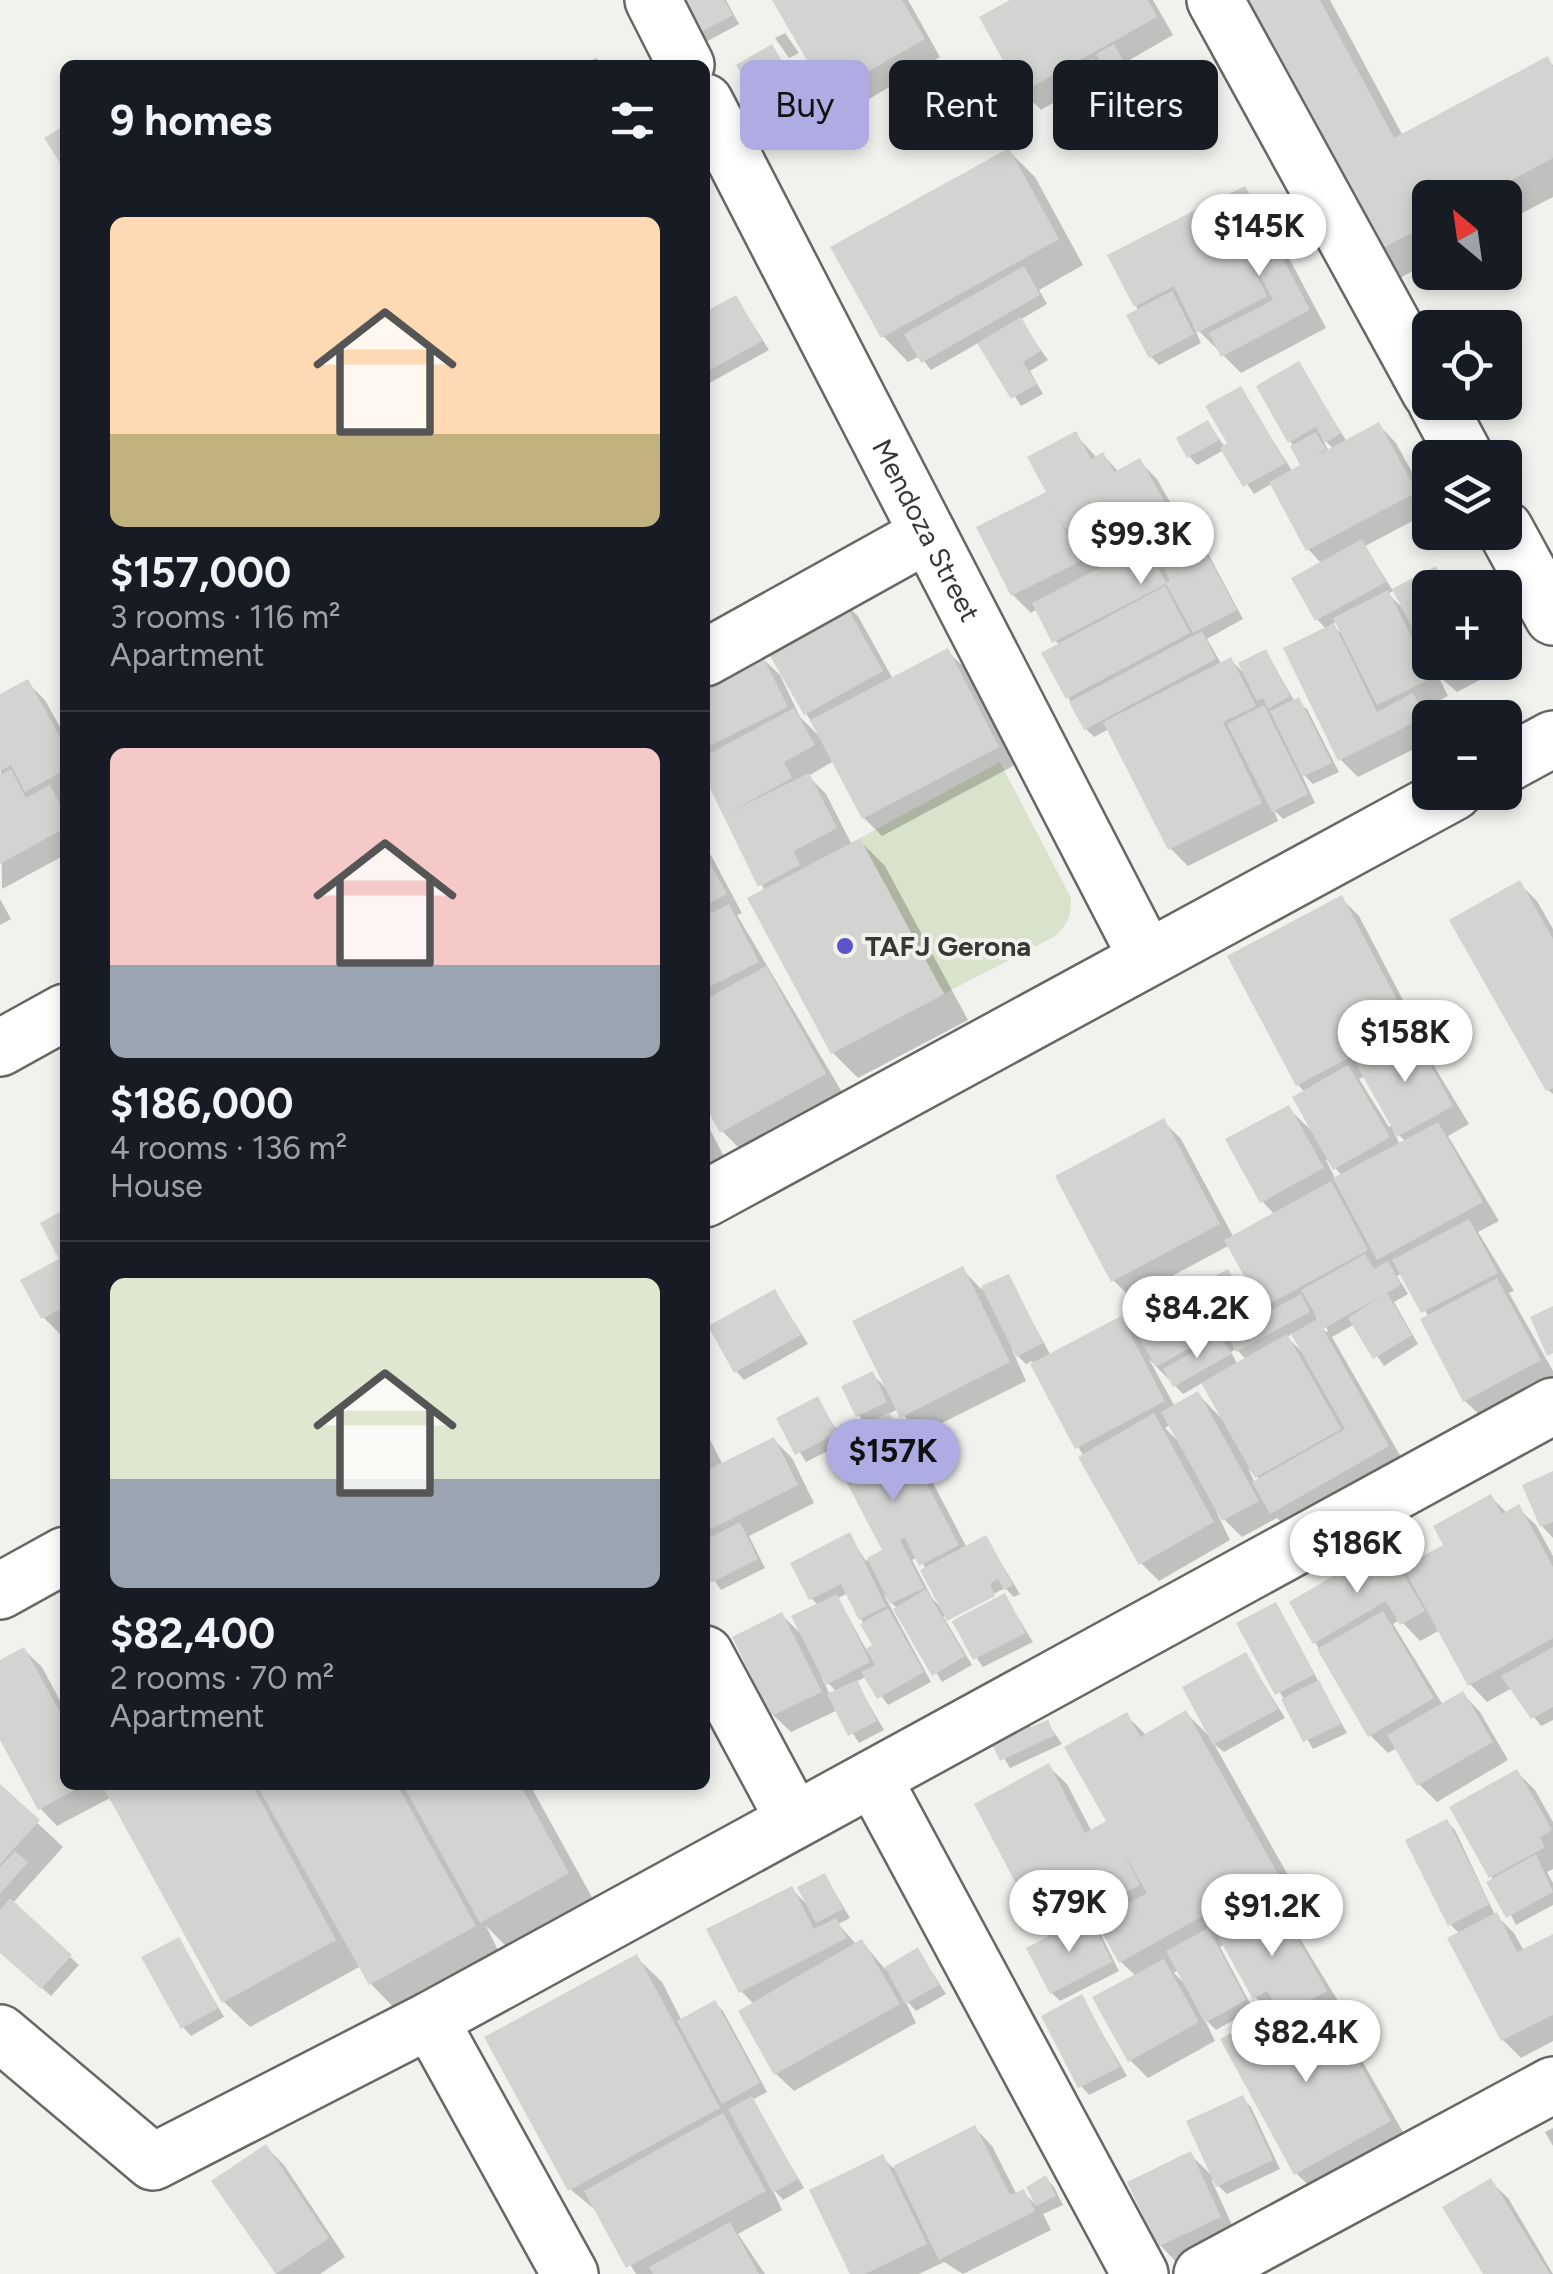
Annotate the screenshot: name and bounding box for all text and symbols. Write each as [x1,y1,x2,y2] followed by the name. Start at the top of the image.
[740,60,869,150] chip: Buy
[889,60,1033,150] chip: Rent
[1053,60,1218,150] chip: Filters
[605,93,660,148] icon: filters
[110,95,272,146] text: 9 homes
[1412,180,1522,290] north arrow
[1412,180,1522,810] map controls
[1189,194,1329,279] pin: $145K
[1213,207,1305,245] text: $145K
[295,282,475,462] icon: home
[1412,310,1522,420] button: locate
[865,433,987,627] street label: Mendoza Street
[1412,440,1522,550] button: layers
[1060,502,1222,587] pin: $99.3K
[1090,515,1192,553] text: $99.3K
[110,547,291,598] text: $157,000
[1412,570,1522,680] button: +
[110,598,341,636] text: 3 rooms · 116 m²
[110,636,264,674] text: Apartment
[1412,700,1522,810] button: −
[295,813,475,993] icon: home
[865,929,1031,963] place label: TAFJ Gerona
[834,935,856,957] marker: TAFJ Gerona
[1335,1000,1475,1085] pin: $158K
[1360,1013,1450,1051] text: $158K
[110,1078,294,1129] text: $186,000
[110,1129,347,1167] text: 4 rooms · 136 m²
[110,1167,203,1205] text: House
[1116,1276,1278,1361] pin: $84.2K
[1144,1289,1250,1327] text: $84.2K
[295,1343,475,1523] icon: home
[823,1419,963,1504] pin: $157K
[849,1432,937,1470] text: $157K
[1287,1511,1427,1596] pin: $186K
[1312,1524,1402,1562] text: $186K
[110,1608,275,1659] text: $82,400
[110,1659,334,1697] text: 2 rooms · 70 m²
[110,1697,264,1735] text: Apartment
[1010,1870,1128,1955] pin: $79K
[1191,1874,1353,1959] pin: $91.2K
[1031,1883,1107,1921] text: $79K
[1223,1887,1321,1925] text: $91.2K
[1225,2000,1387,2085] pin: $82.4K
[1253,2013,1359,2051] text: $82.4K

